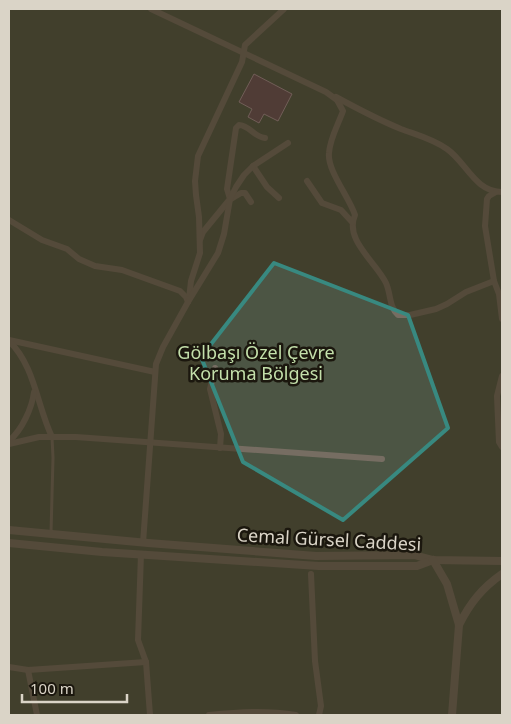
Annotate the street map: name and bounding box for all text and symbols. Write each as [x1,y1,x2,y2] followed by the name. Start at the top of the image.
[177,340,335,385] park label: Gölbaşı Özel Çevre Koruma Bölgesi
[236,522,422,556] street label: Cemal Gürsel Caddesi
[22,672,128,704] scale bar
[30,678,74,698] text: 100 m

